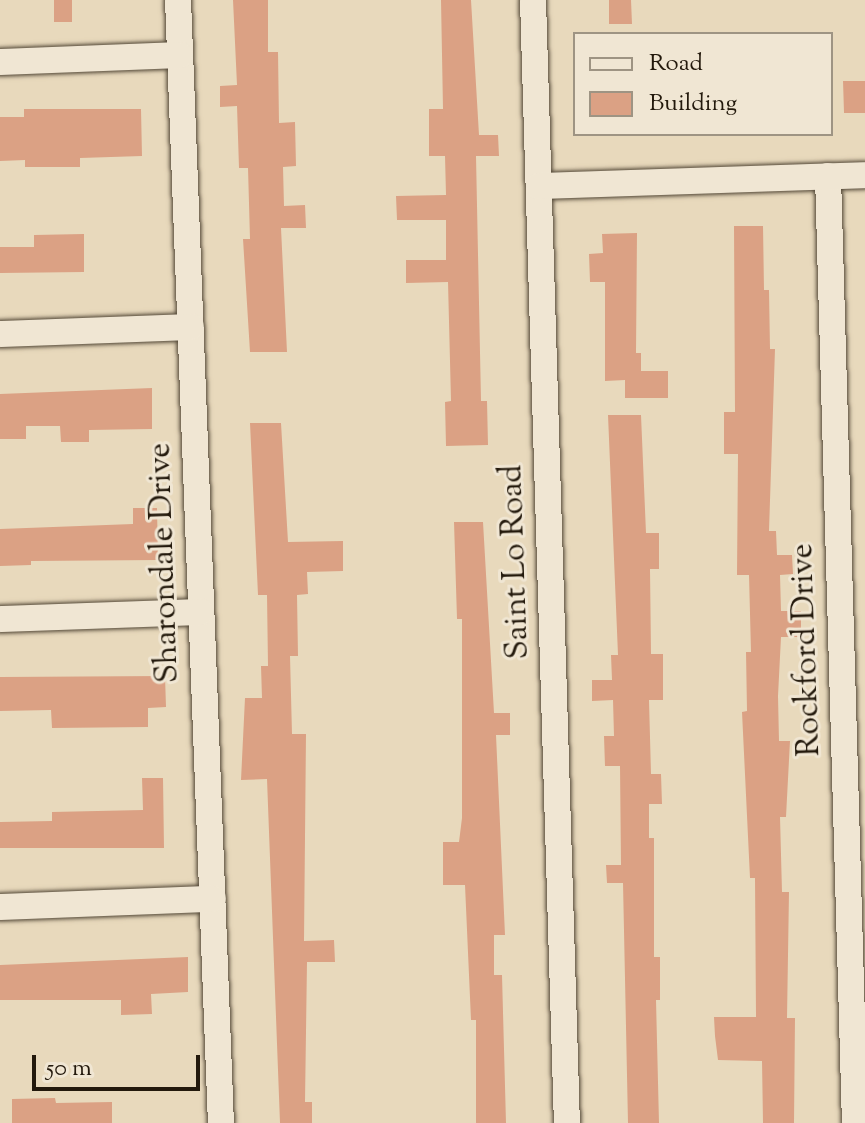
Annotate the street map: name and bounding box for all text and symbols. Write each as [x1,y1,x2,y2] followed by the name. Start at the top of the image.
[573,32,833,136] legend
[649,47,703,81] text: Road
[649,87,737,121] text: Building
[142,442,188,684] street label: Sharondale Drive
[493,464,539,660] street label: Saint Lo Road
[784,543,830,757] street label: Rockford Drive
[36,1039,204,1089] scale bar
[46,1052,92,1086] text: 50 m

